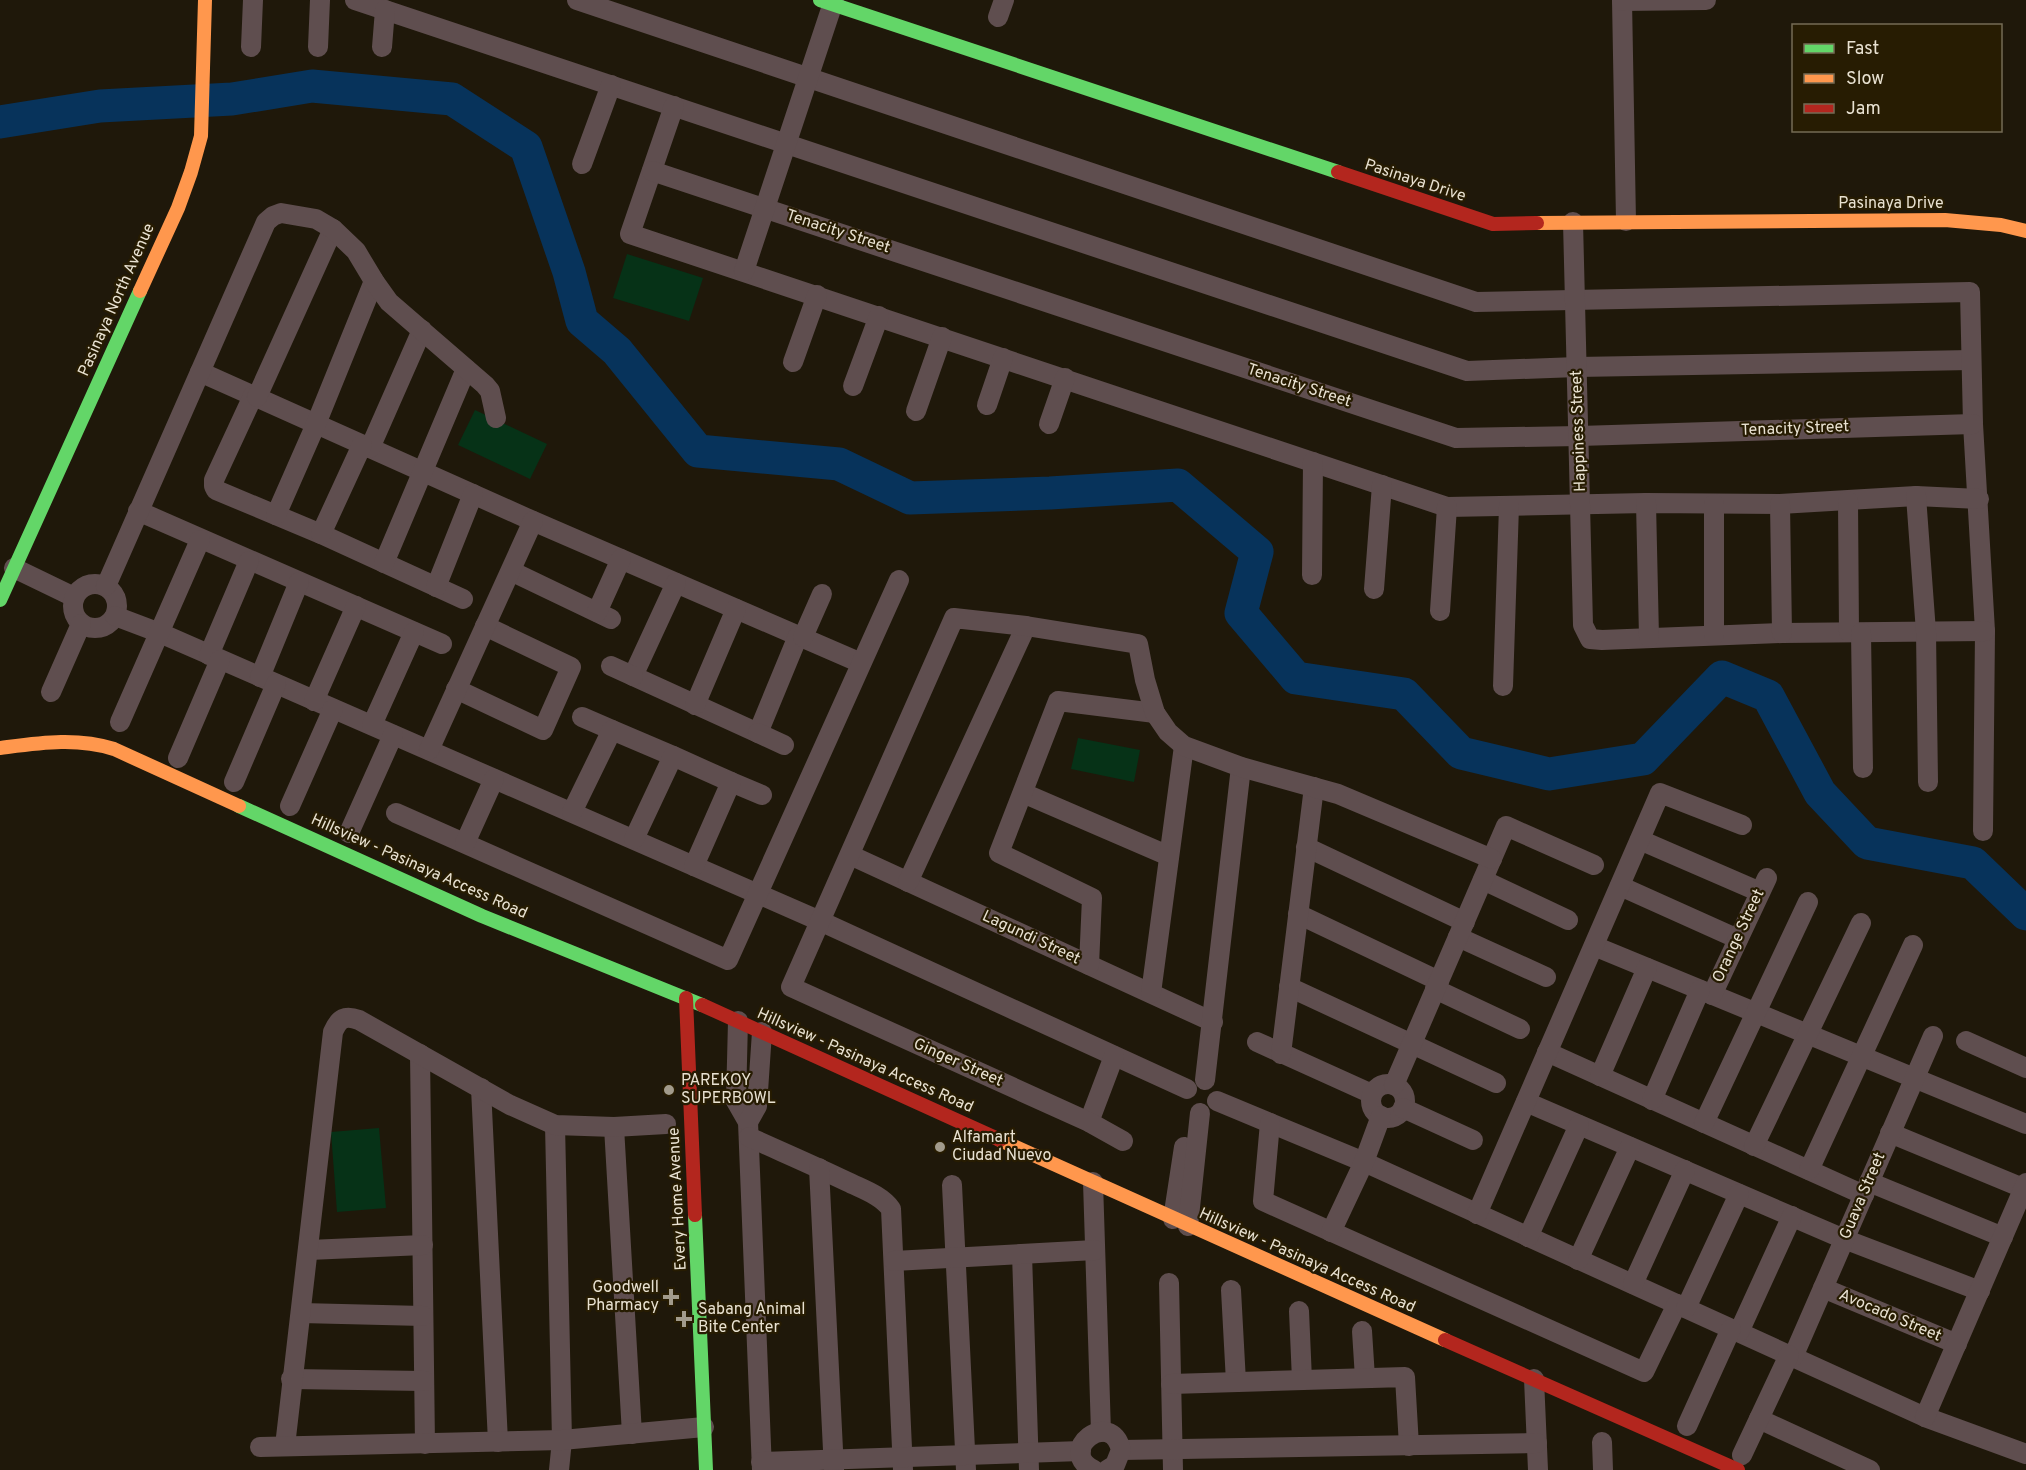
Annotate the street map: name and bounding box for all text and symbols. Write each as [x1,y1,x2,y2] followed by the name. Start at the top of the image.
[1792,24,2002,132] legend
[1846,38,1879,61] text: Fast
[1846,68,1884,91] text: Slow
[1846,98,1881,121] text: Jam
[1362,155,1468,207] street label: Pasinaya Drive
[1838,194,1944,214] street label: Pasinaya Drive
[783,206,893,258] street label: Tenacity Street
[74,220,160,380] street label: Pasinaya North Avenue
[1244,360,1354,412] street label: Tenacity Street
[1567,370,1591,492] street label: Happiness Street
[1740,417,1850,441] street label: Tenacity Street
[308,810,530,924] street label: Hillsview - Pasinaya Access Road
[1709,886,1769,986] street label: Orange Street
[979,907,1083,969] street label: Lagundi Street
[754,1004,976,1118] street label: Hillsview - Pasinaya Access Road
[910,1034,1006,1092] street label: Ginger Street
[681,1071,776,1109] place label: PAREKOY SUPERBOWL
[662,1083,676,1097] marker: PAREKOY SUPERBOWL
[664,1127,692,1271] street label: Every Home Avenue
[952,1128,1051,1166] place label: Alfamart Ciudad Nuevo
[933,1140,947,1154] marker: Alfamart Ciudad Nuevo
[1836,1149,1890,1243] street label: Guava Street
[1196,1204,1418,1318] street label: Hillsview - Pasinaya Access Road
[586,1278,659,1316] place label: Goodwell Pharmacy
[1836,1285,1944,1347] street label: Avocado Street
[664,1290,678,1304] marker: Goodwell Pharmacy
[698,1300,805,1338] place label: Sabang Animal Bite Center
[675,1310,693,1328] marker: Sabang Animal Bite Center

